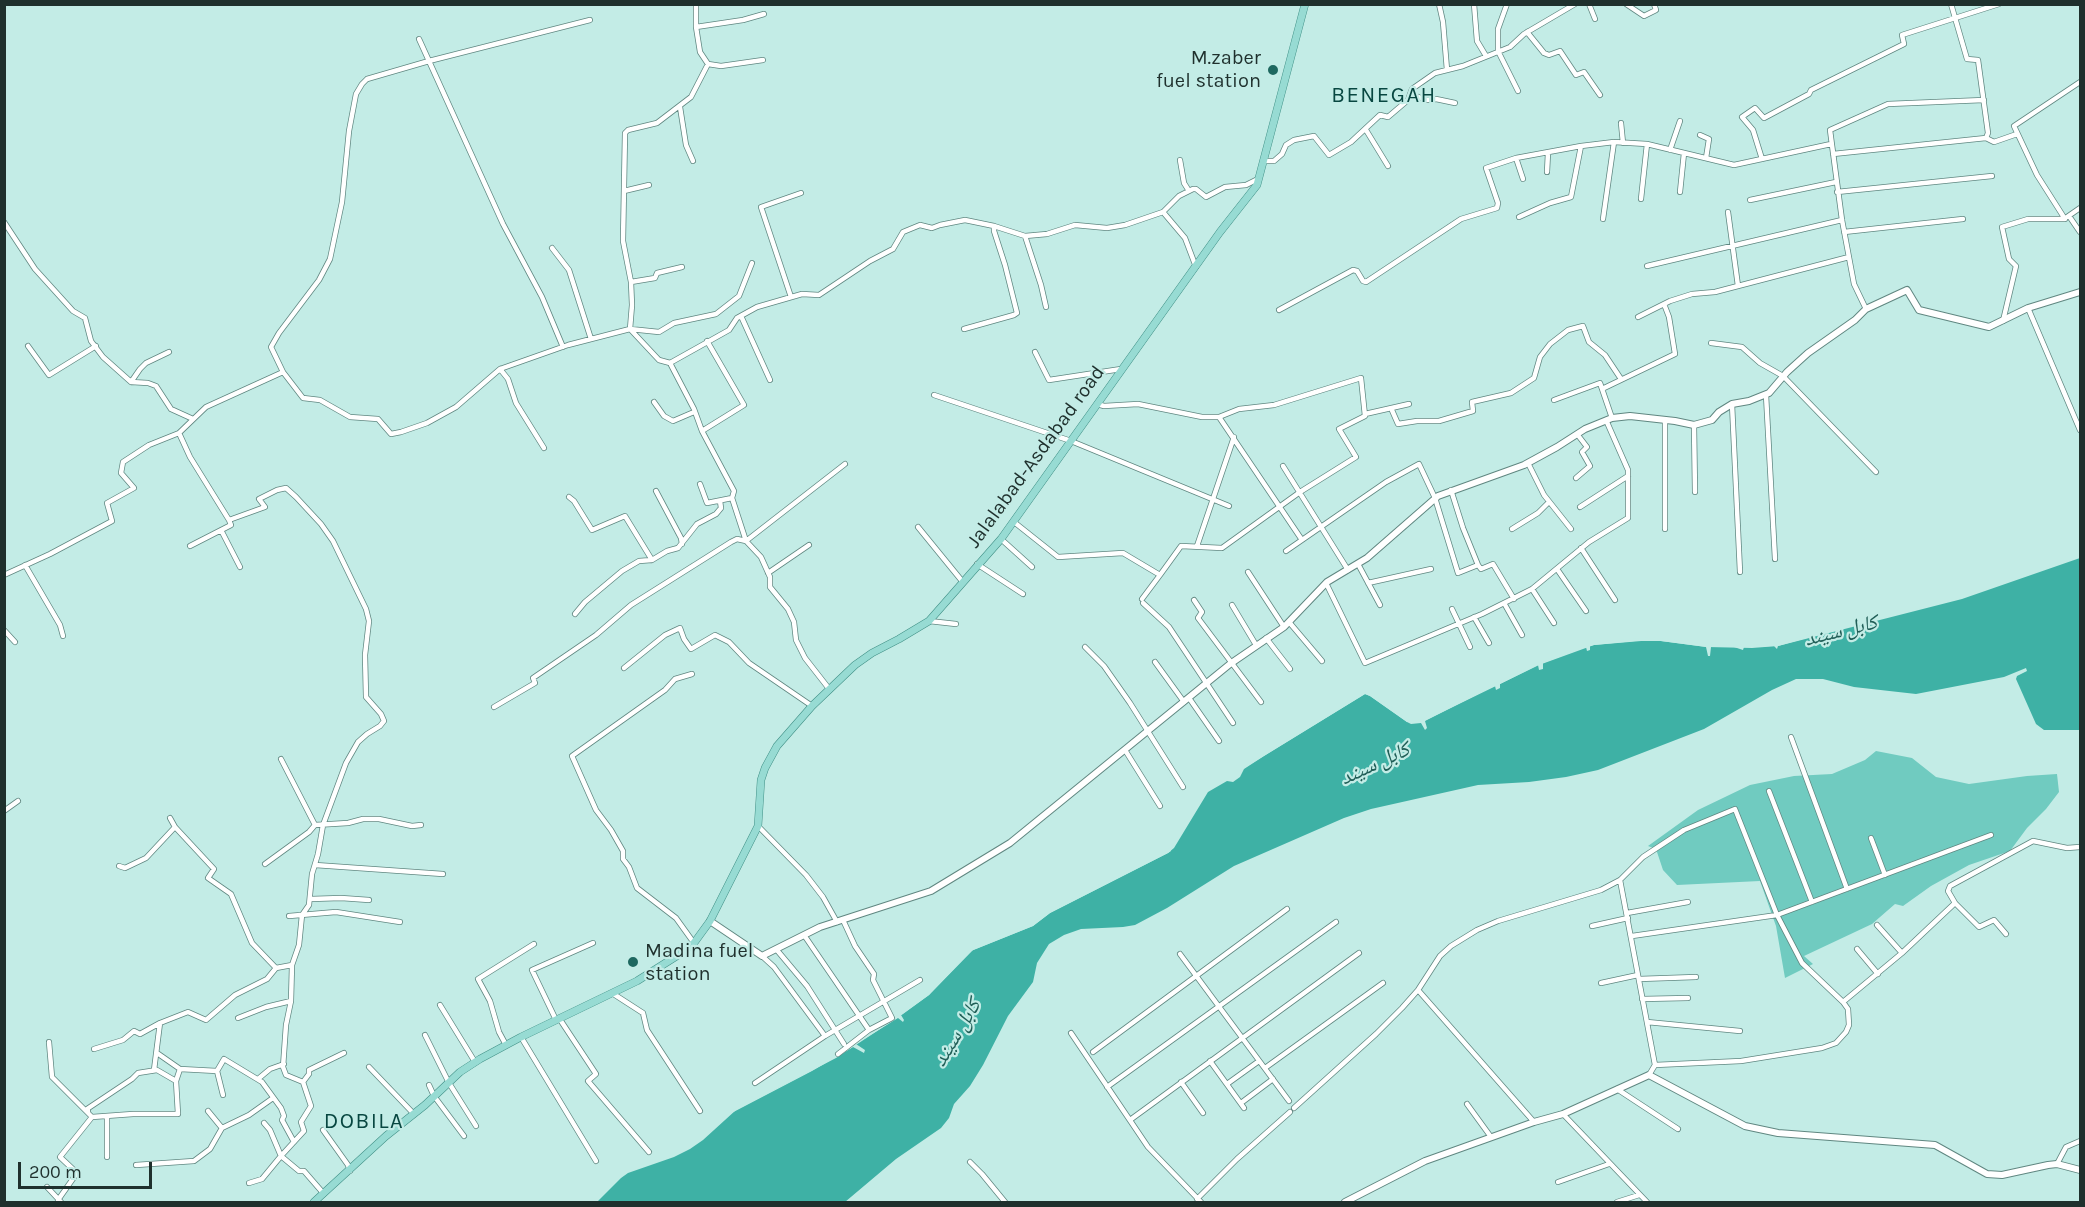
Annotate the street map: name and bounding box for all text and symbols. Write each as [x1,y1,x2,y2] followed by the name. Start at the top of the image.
[1156,46,1261,93] place label: M.zaber fuel station
[1266,63,1280,77] marker: M.zaber fuel station
[1331,83,1437,109] district label: BENEGAH
[962,361,1110,553] street label: Jalalabad-Asdabad road
[1802,610,1880,652] water label: کابل سيند
[1336,737,1414,791] water label: کابل سيند
[645,939,753,986] place label: Madina fuel station
[626,955,640,969] marker: Madina fuel station
[927,995,987,1071] water label: کابل سيند
[324,1109,404,1135] district label: DOBILA
[21,1150,154,1188] scale bar
[29,1161,82,1183] text: 200 m

